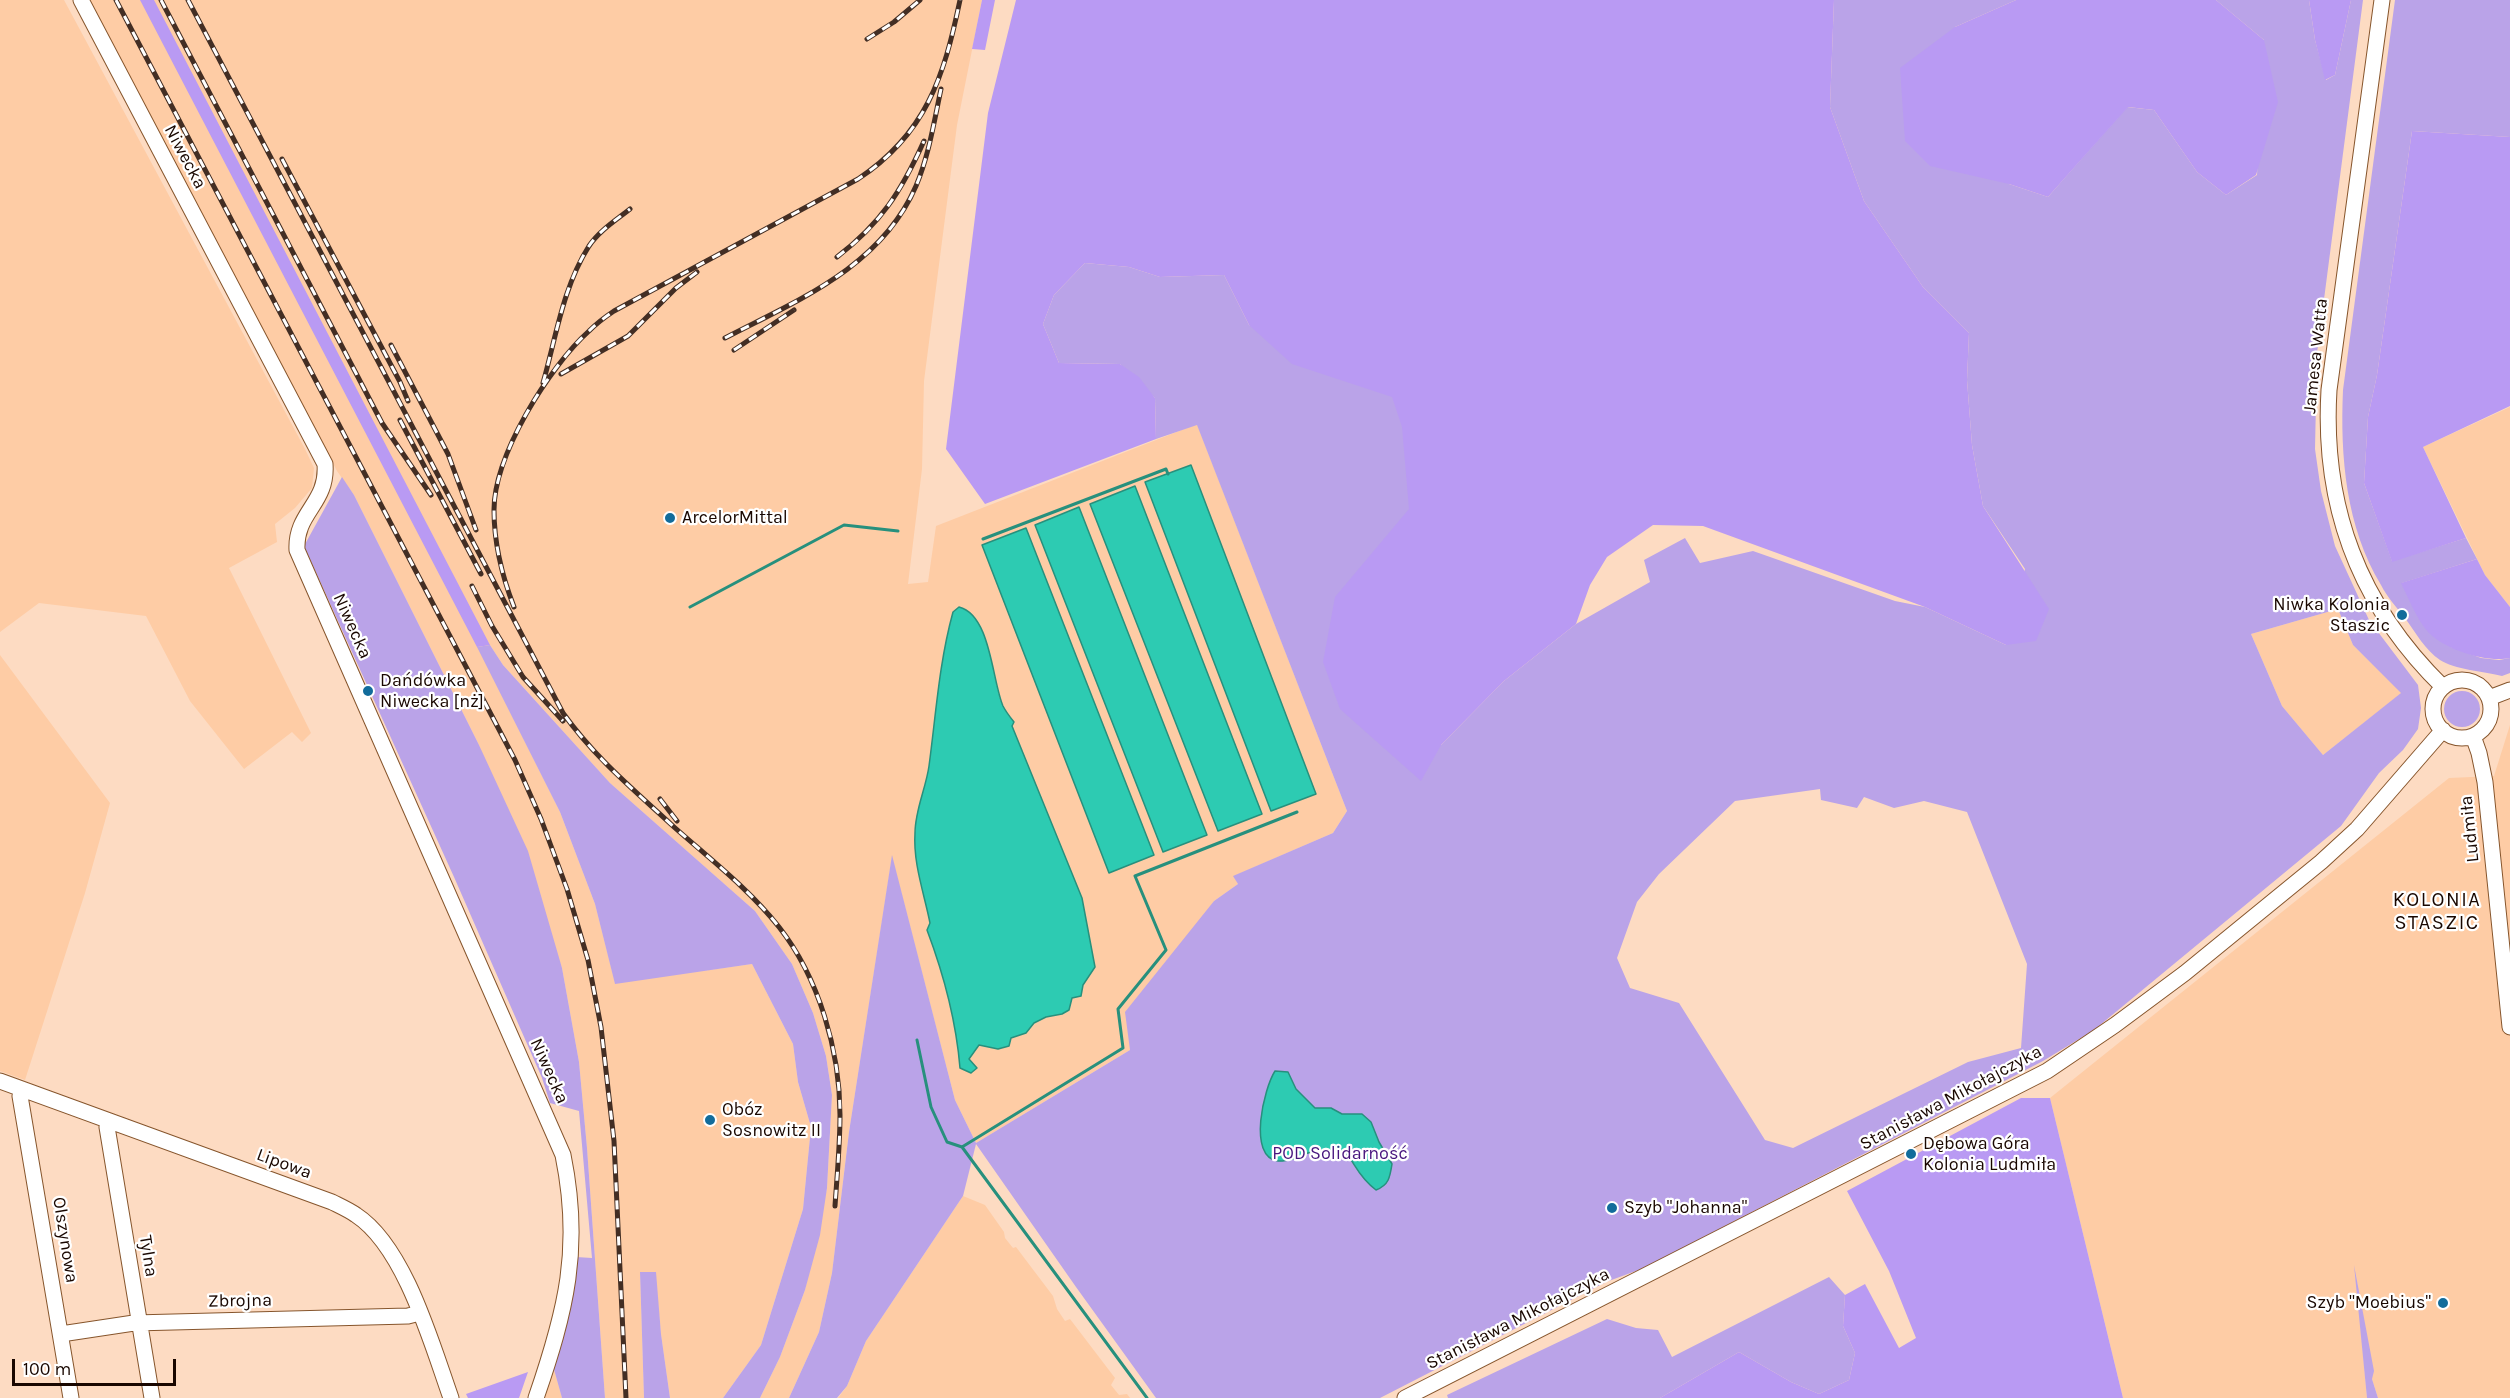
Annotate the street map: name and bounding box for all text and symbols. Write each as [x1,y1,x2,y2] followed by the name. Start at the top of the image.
[159,121,211,193] street label: Niwecka
[2299,297,2333,415] street label: Jamesa Watta
[682,507,788,529] place label: ArcelorMittal
[663,511,677,525] marker: ArcelorMittal
[328,590,376,662] street label: Niwecka
[2273,594,2390,636] place label: Niwka Kolonia Staszic
[2395,608,2409,622] marker: Niwka Kolonia Staszic
[380,670,484,712] place label: Dańdówka Niwecka [nż]
[361,684,375,698] marker: Dańdówka Niwecka [nż]
[2456,794,2484,864] street label: Ludmiła
[2393,888,2481,935] district label: KOLONIA STASZIC
[525,1035,573,1107] street label: Niwecka
[1856,1041,2046,1155] street label: Stanisława Mikołajczyka
[722,1099,821,1142] place label: Obóz Sosnowitz II
[703,1113,717,1127] marker: Obóz Sosnowitz II
[1923,1133,2056,1176] place label: Dębowa Góra Kolonia Ludmiła
[1272,1143,1408,1165] park label: POD Solidarność
[253,1144,315,1184] street label: Lipowa
[1904,1147,1918,1161] marker: Dębowa Góra Kolonia Ludmiła
[48,1196,82,1284] street label: Olszynowa
[1624,1197,1747,1219] place label: Szyb "Johanna"
[1605,1201,1619,1215] marker: Szyb "Johanna"
[134,1234,162,1278] street label: Tylna
[1423,1263,1613,1375] street label: Stanisława Mikołajczyka
[208,1290,272,1312] street label: Zbrojna
[2307,1292,2431,1314] place label: Szyb "Moebius"
[2436,1296,2450,1310] marker: Szyb "Moebius"
[15,1347,178,1385] scale bar
[23,1358,71,1380] text: 100 m

